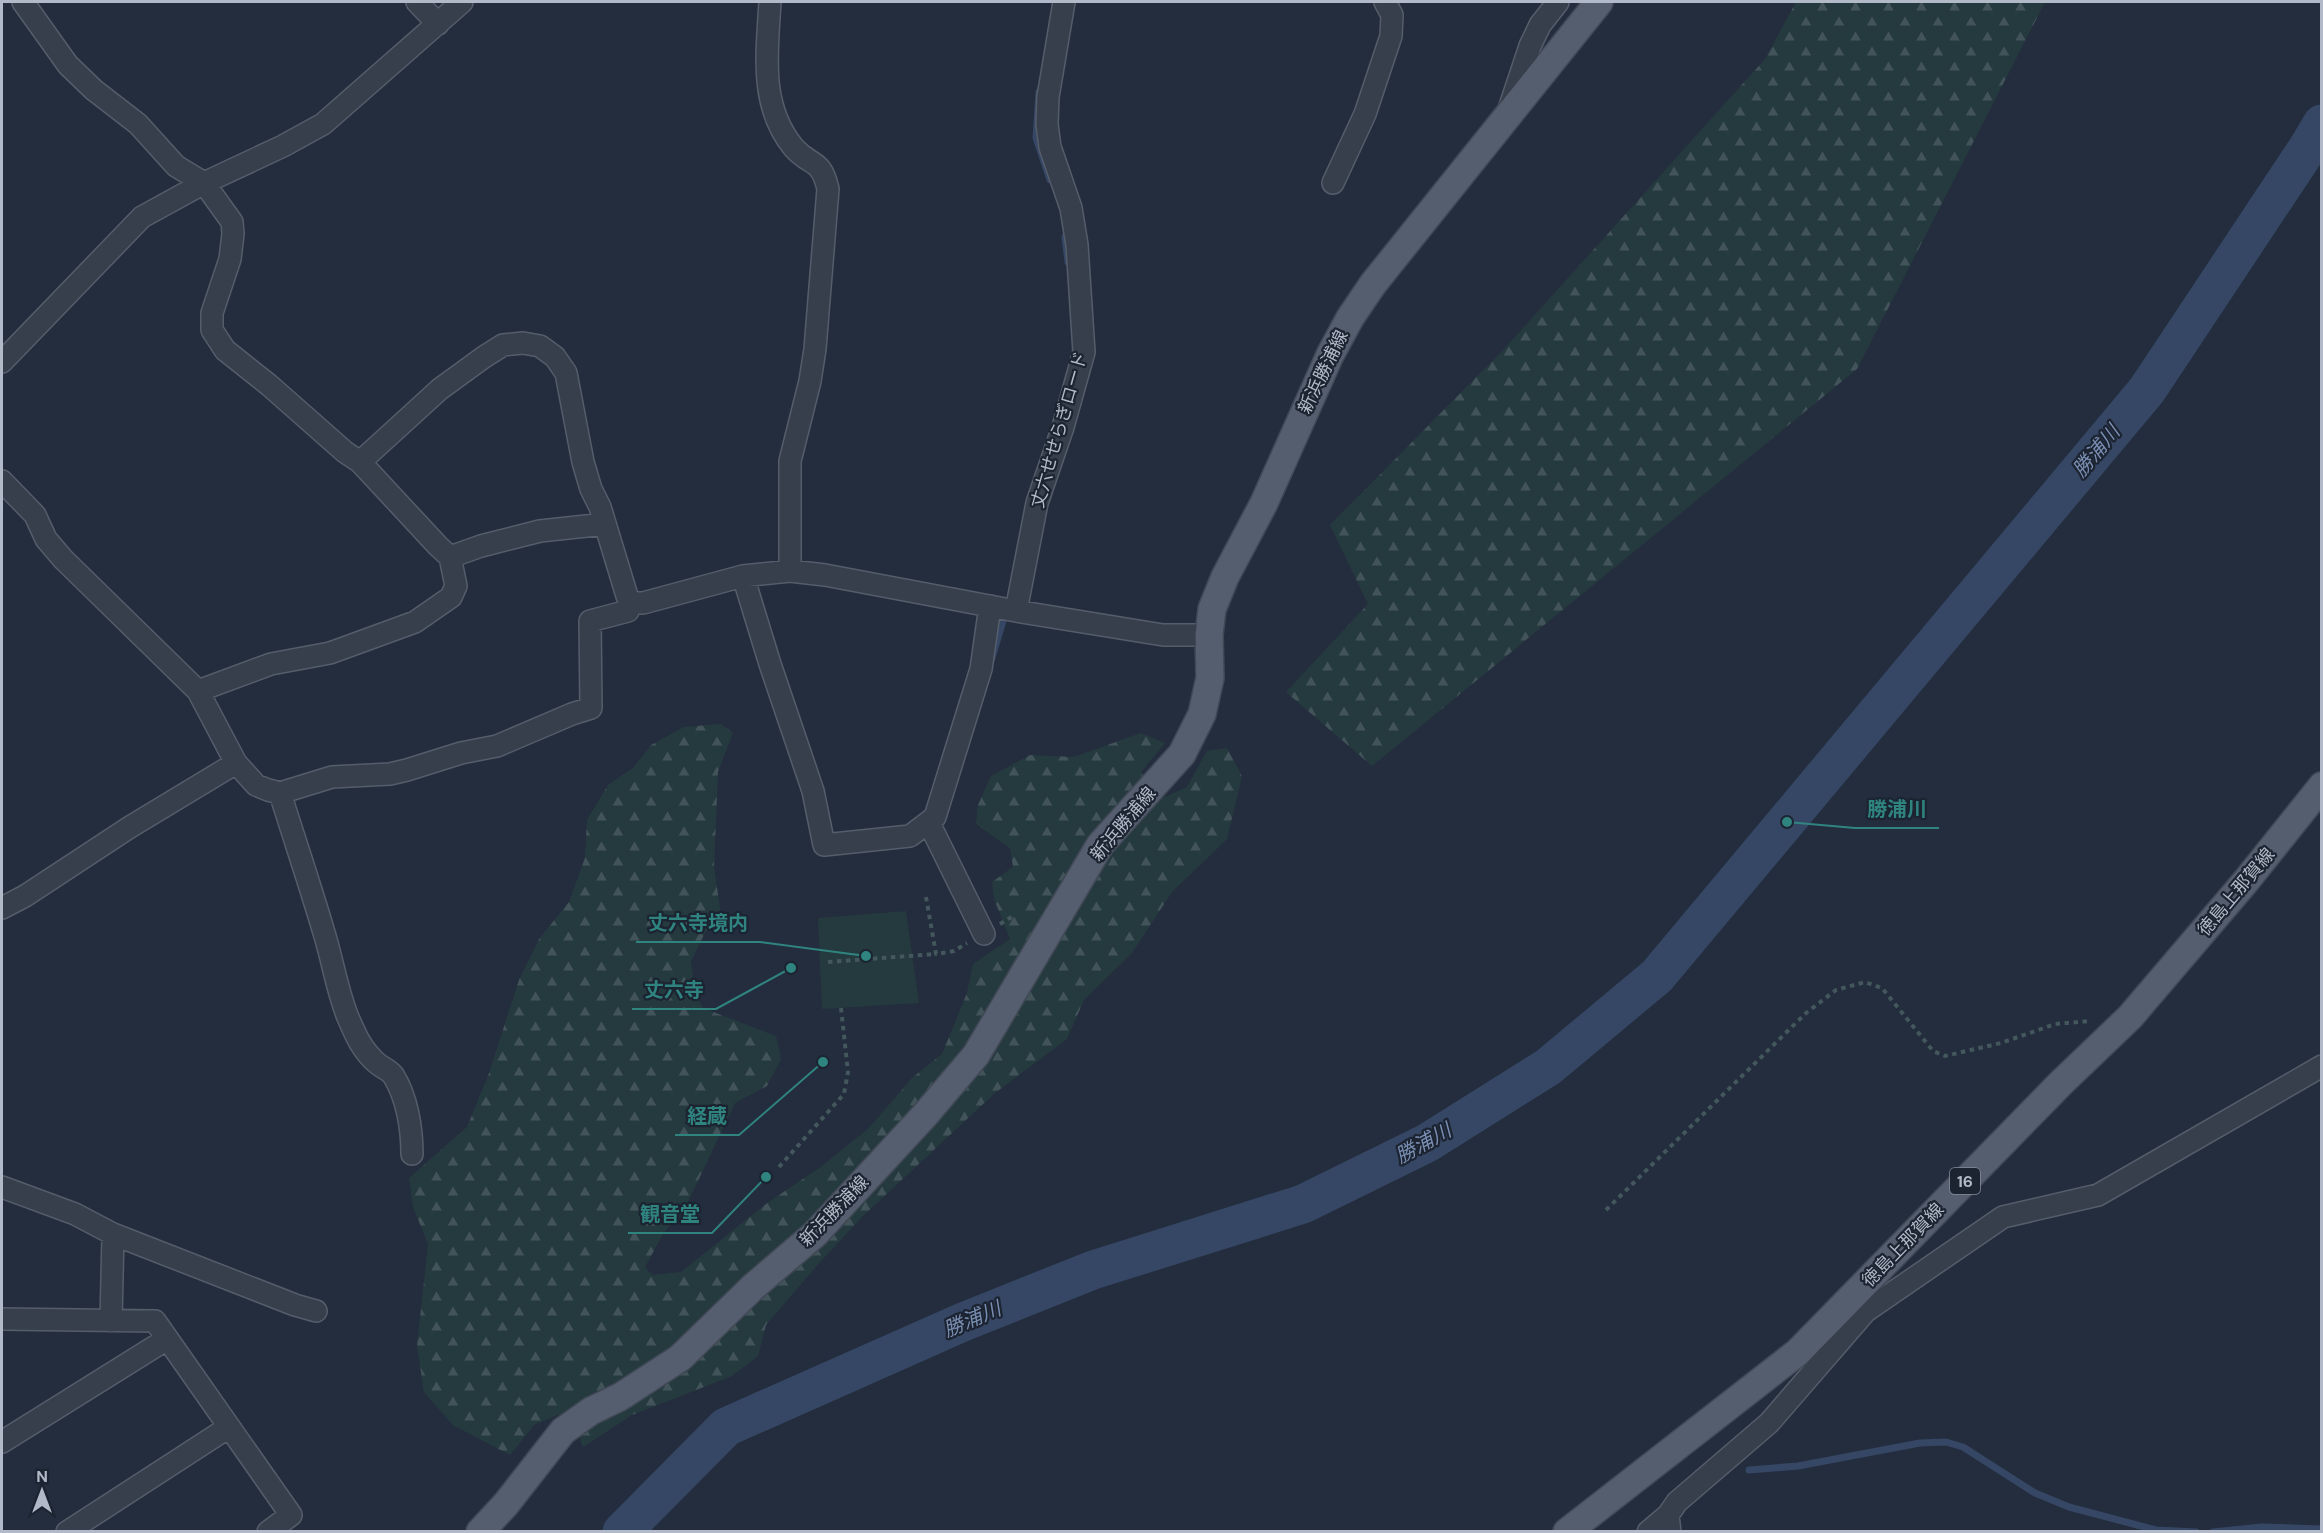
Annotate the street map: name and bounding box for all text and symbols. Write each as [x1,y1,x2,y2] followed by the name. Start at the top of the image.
[1292,326,1354,418] street label: 新浜勝浦線
[1025,349,1093,511] street label: 丈六せせらぎロード
[2067,418,2127,482] water label: 勝浦川
[1085,782,1161,866] street label: 新浜勝浦線
[1855,790,1939,828] callout: 勝浦川
[1867,796,1927,822] text: 勝浦川
[2192,843,2280,941] street label: 徳島上那賀線
[636,904,760,942] callout: 丈六寺境内
[648,910,748,936] text: 丈六寺境内
[632,971,716,1009] callout: 丈六寺
[644,977,704,1003] text: 丈六寺
[675,1097,739,1135] callout: 経蔵
[687,1103,727,1129] text: 経蔵
[1390,1116,1457,1169] water label: 勝浦川
[1950,1168,1980,1194] road number: 16
[794,1170,874,1252] street label: 新浜勝浦線
[628,1195,712,1233] callout: 観音堂
[1857,1198,1949,1292] street label: 徳島上那賀線
[640,1201,700,1227] text: 観音堂
[939,1295,1007,1343] water label: 勝浦川
[12,1461,72,1521] north arrow
[36,1466,48,1487] text: N

